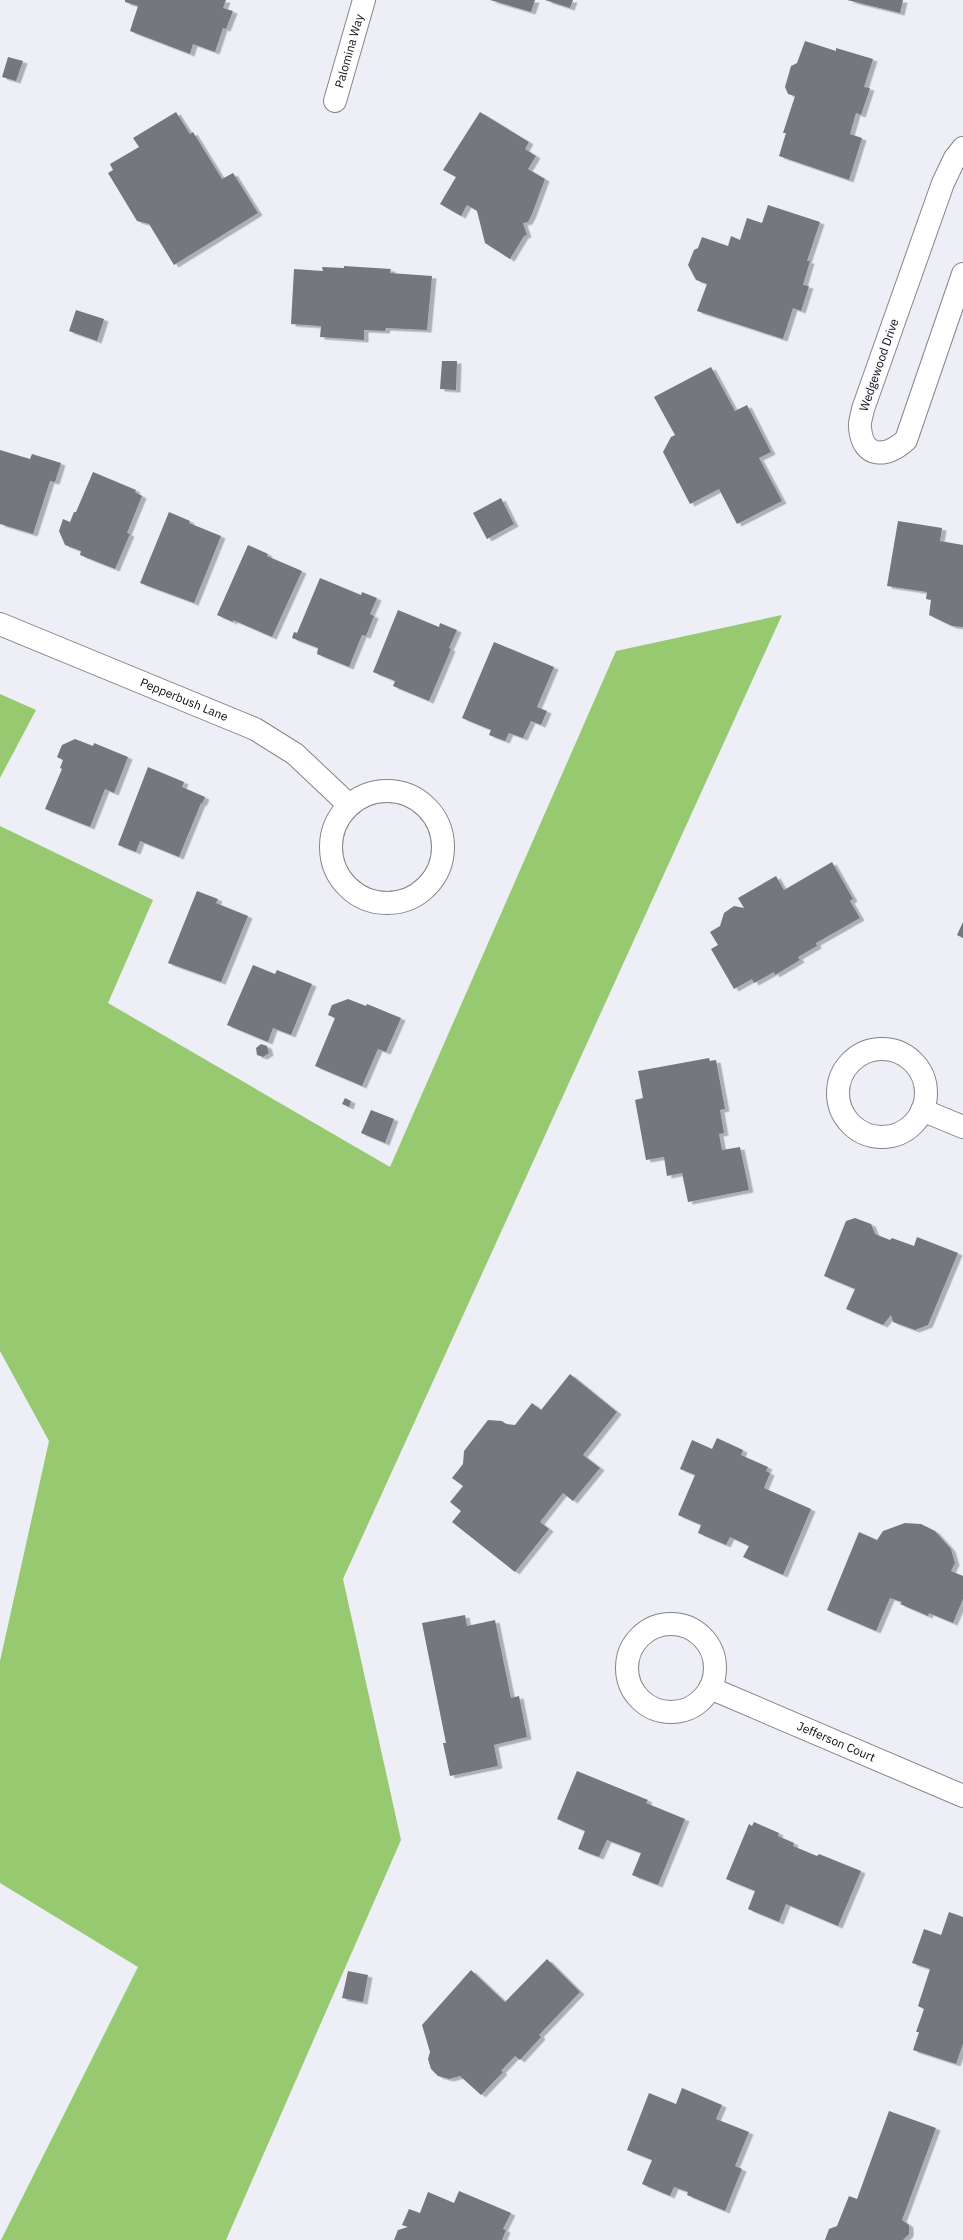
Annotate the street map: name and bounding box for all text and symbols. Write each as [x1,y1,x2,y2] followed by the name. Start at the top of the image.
[331,12,367,90] street label: Palomina Way
[856,316,902,413] street label: Wedgewood Drive
[138,675,231,724] street label: Pepperbush Lane
[795,1718,877,1765] street label: Jefferson Court

